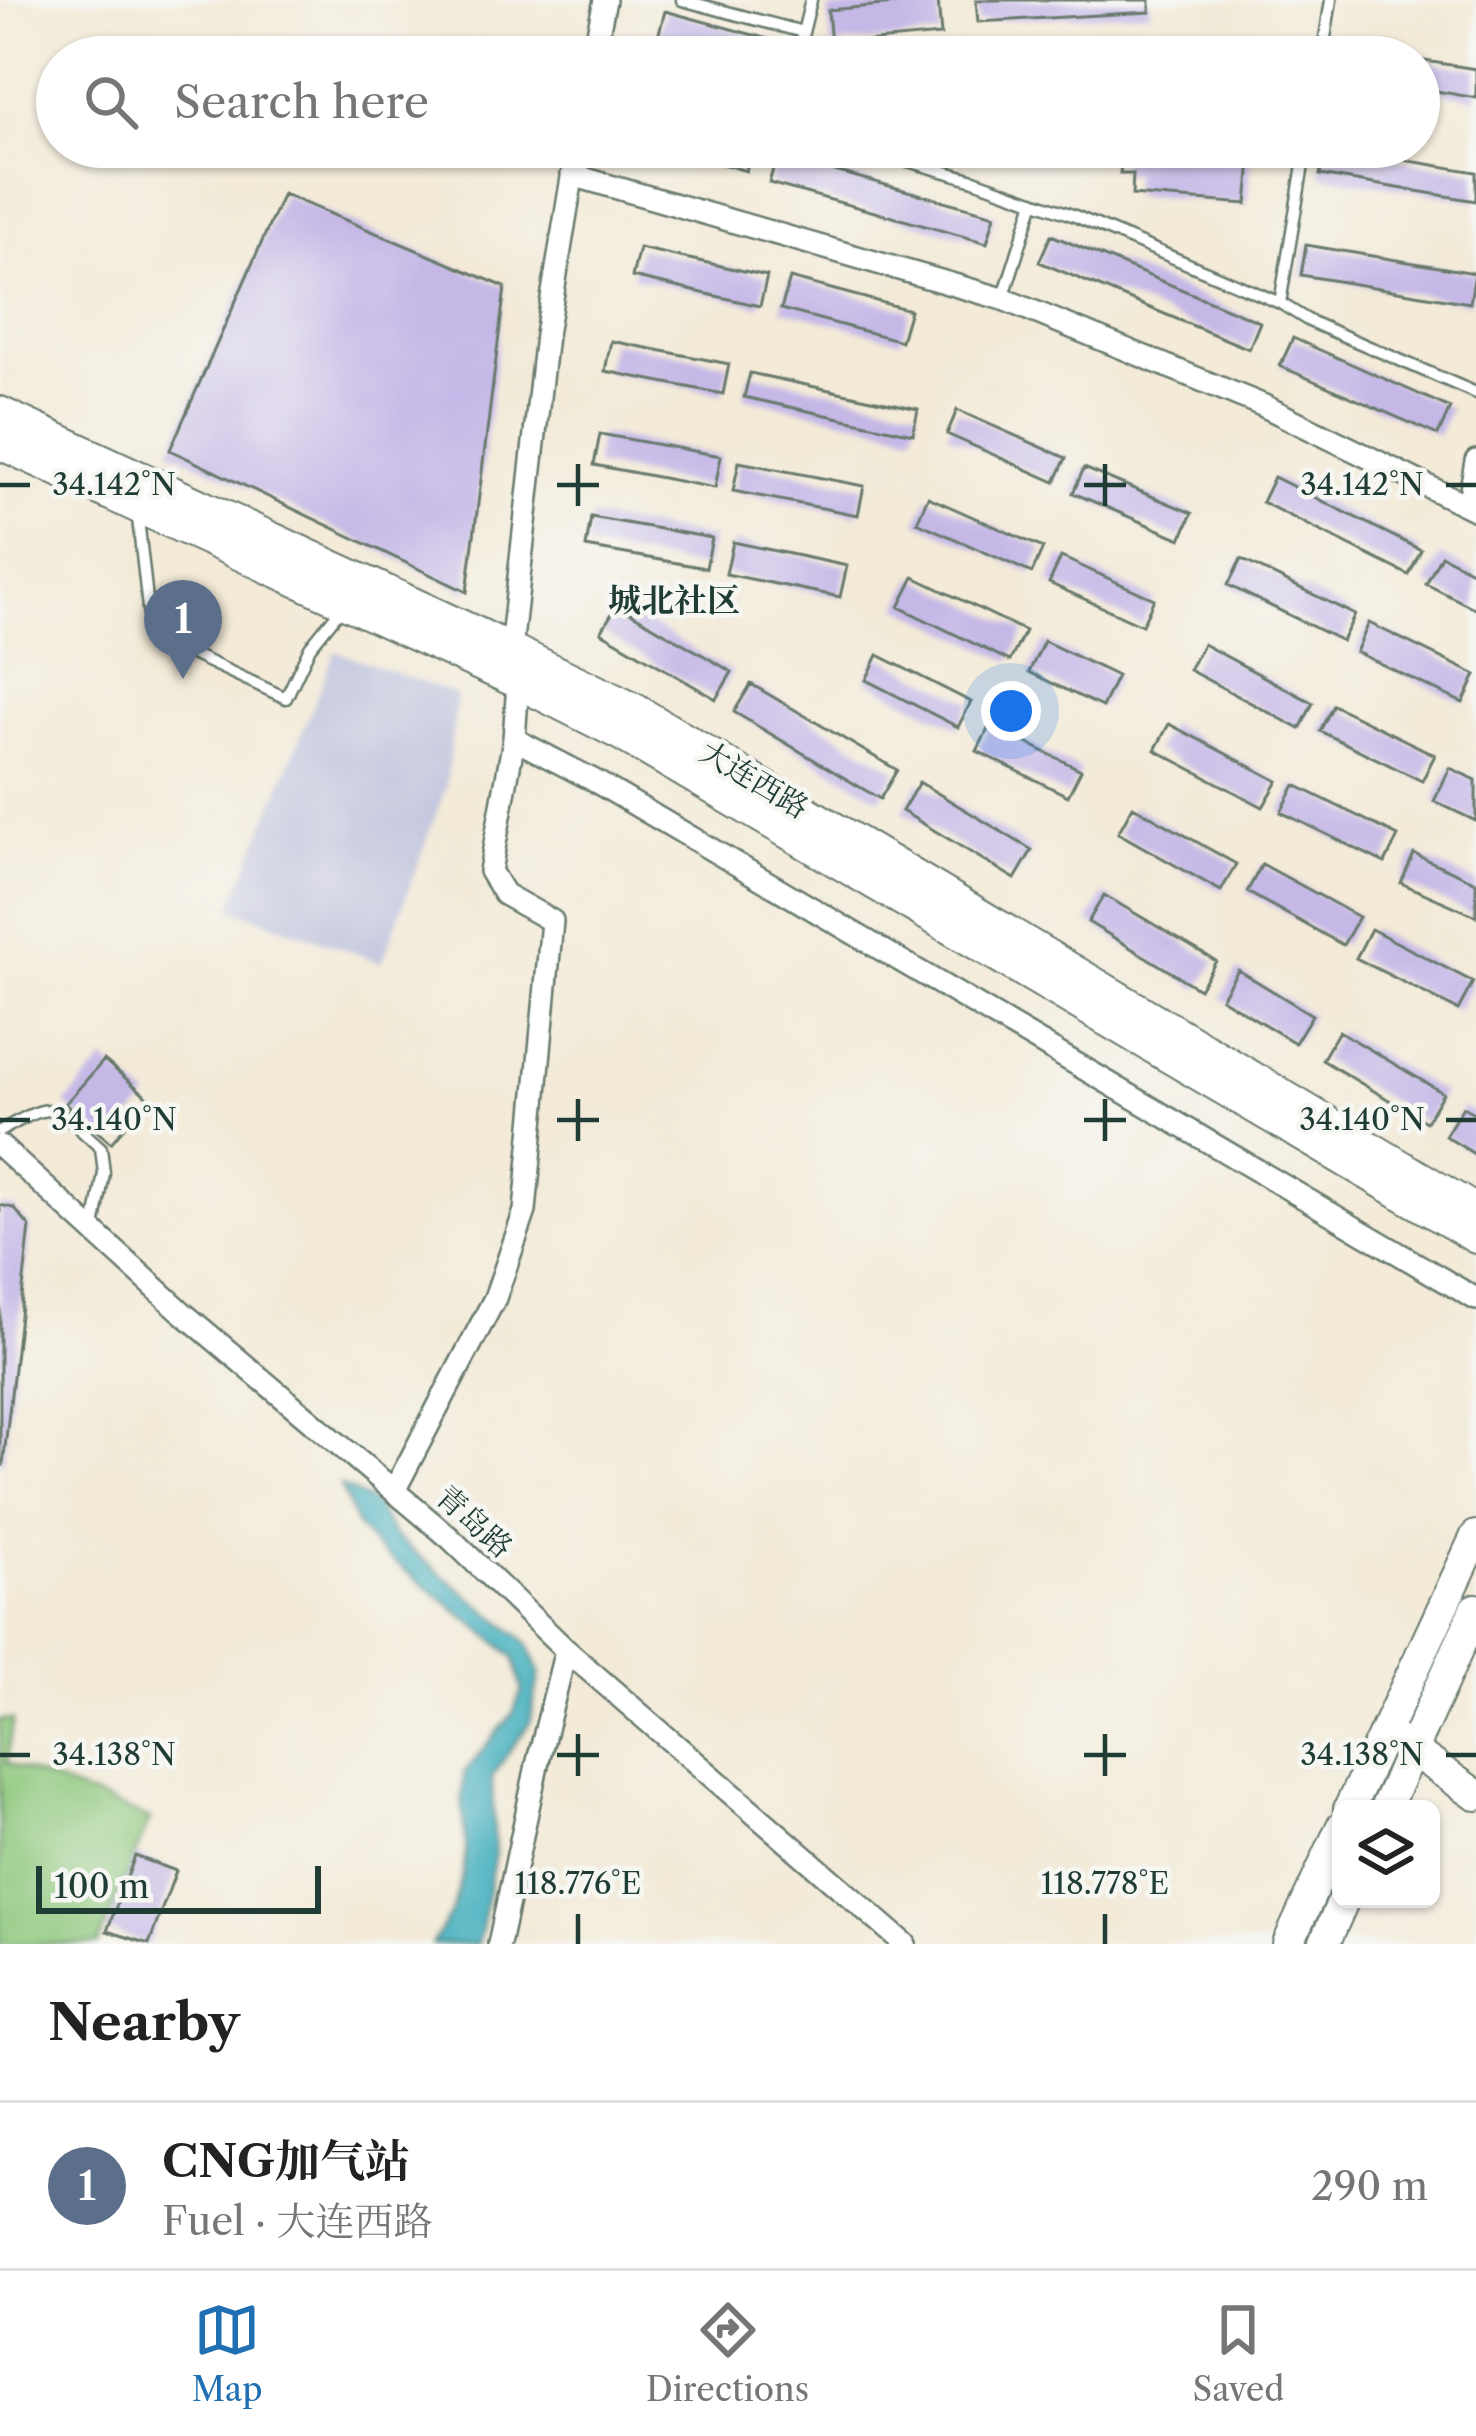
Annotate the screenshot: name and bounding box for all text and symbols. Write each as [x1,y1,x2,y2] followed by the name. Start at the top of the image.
[36,36,1440,168] search box
[78,69,144,135] icon: search
[174,74,429,130] text: Search here
[52,466,176,503] text: 34.142°N
[1300,466,1424,503] text: 34.142°N
[144,580,222,679] pin: 1
[608,580,740,621] district label: 城北社区
[981,681,1041,741] your location
[693,733,815,826] street label: 大连西路
[51,1101,177,1138] text: 34.140°N
[1299,1101,1425,1138] text: 34.140°N
[429,1478,520,1565] street label: 青岛路
[52,1736,176,1773] text: 34.138°N
[1300,1736,1424,1773] text: 34.138°N
[1332,1800,1440,1908] map controls
[1332,1800,1440,1908] button: layers
[36,1860,321,1913] scale bar
[514,1865,642,1902] text: 118.776°E
[1041,1865,1169,1902] text: 118.778°E
[54,1866,149,1907] text: 100 m
[48,1991,240,2053] text: Nearby
[162,2133,410,2189] text: CNG加气站
[78,2162,96,2210] text: 1
[1311,2162,1428,2210] text: 290 m
[162,2197,432,2245] text: Fuel · 大连西路
[192,2297,263,2410] tab: Map
[646,2297,809,2410] tab: Directions
[1193,2297,1284,2410] tab: Saved

